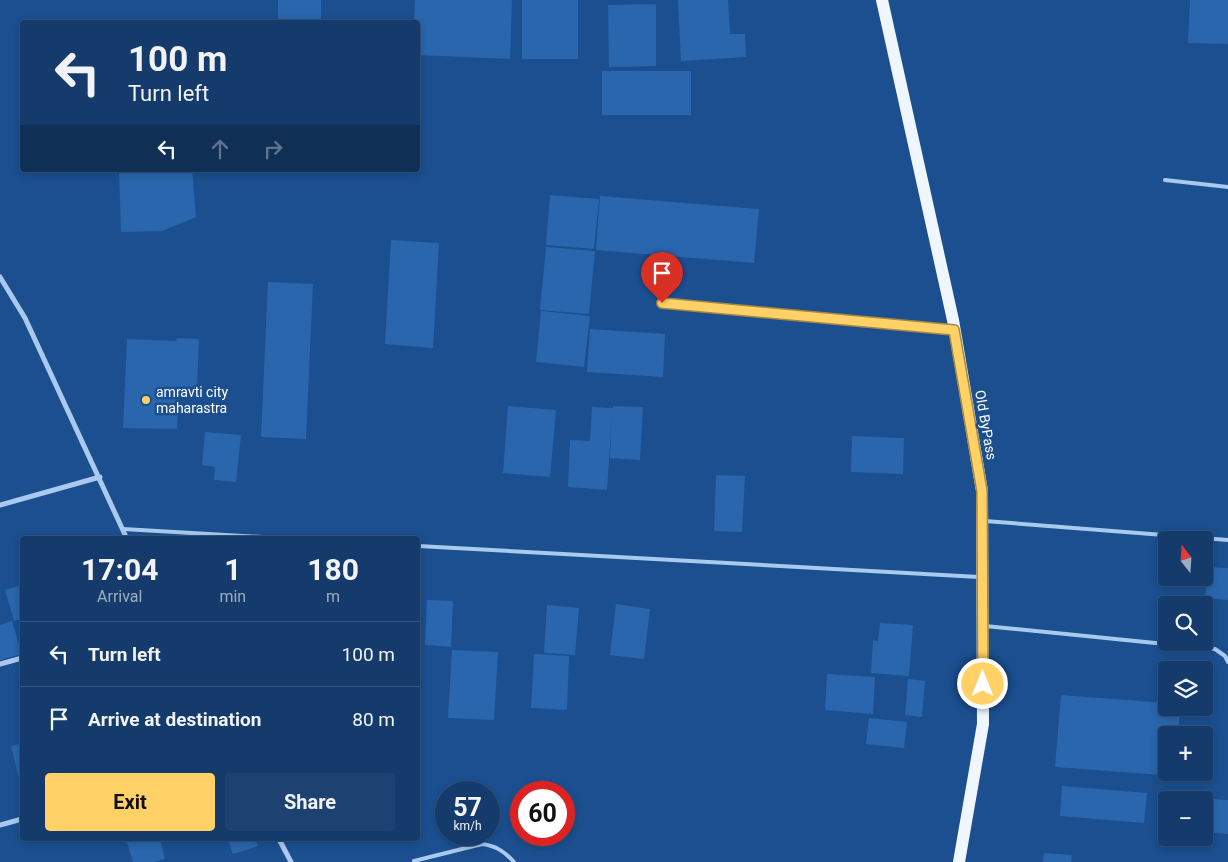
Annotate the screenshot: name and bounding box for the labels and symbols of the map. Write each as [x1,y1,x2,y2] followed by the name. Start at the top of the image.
[641,252,683,303] pin
[156,384,228,416] place label: amravti city maharastra
[972,389,1000,461] street label: Old ByPass
[140,394,152,406] marker: amravti city maharastra
[1158,531,1212,586] north arrow
[956,657,1008,709] position arrow
[510,781,575,846] speed limit sign: 60

